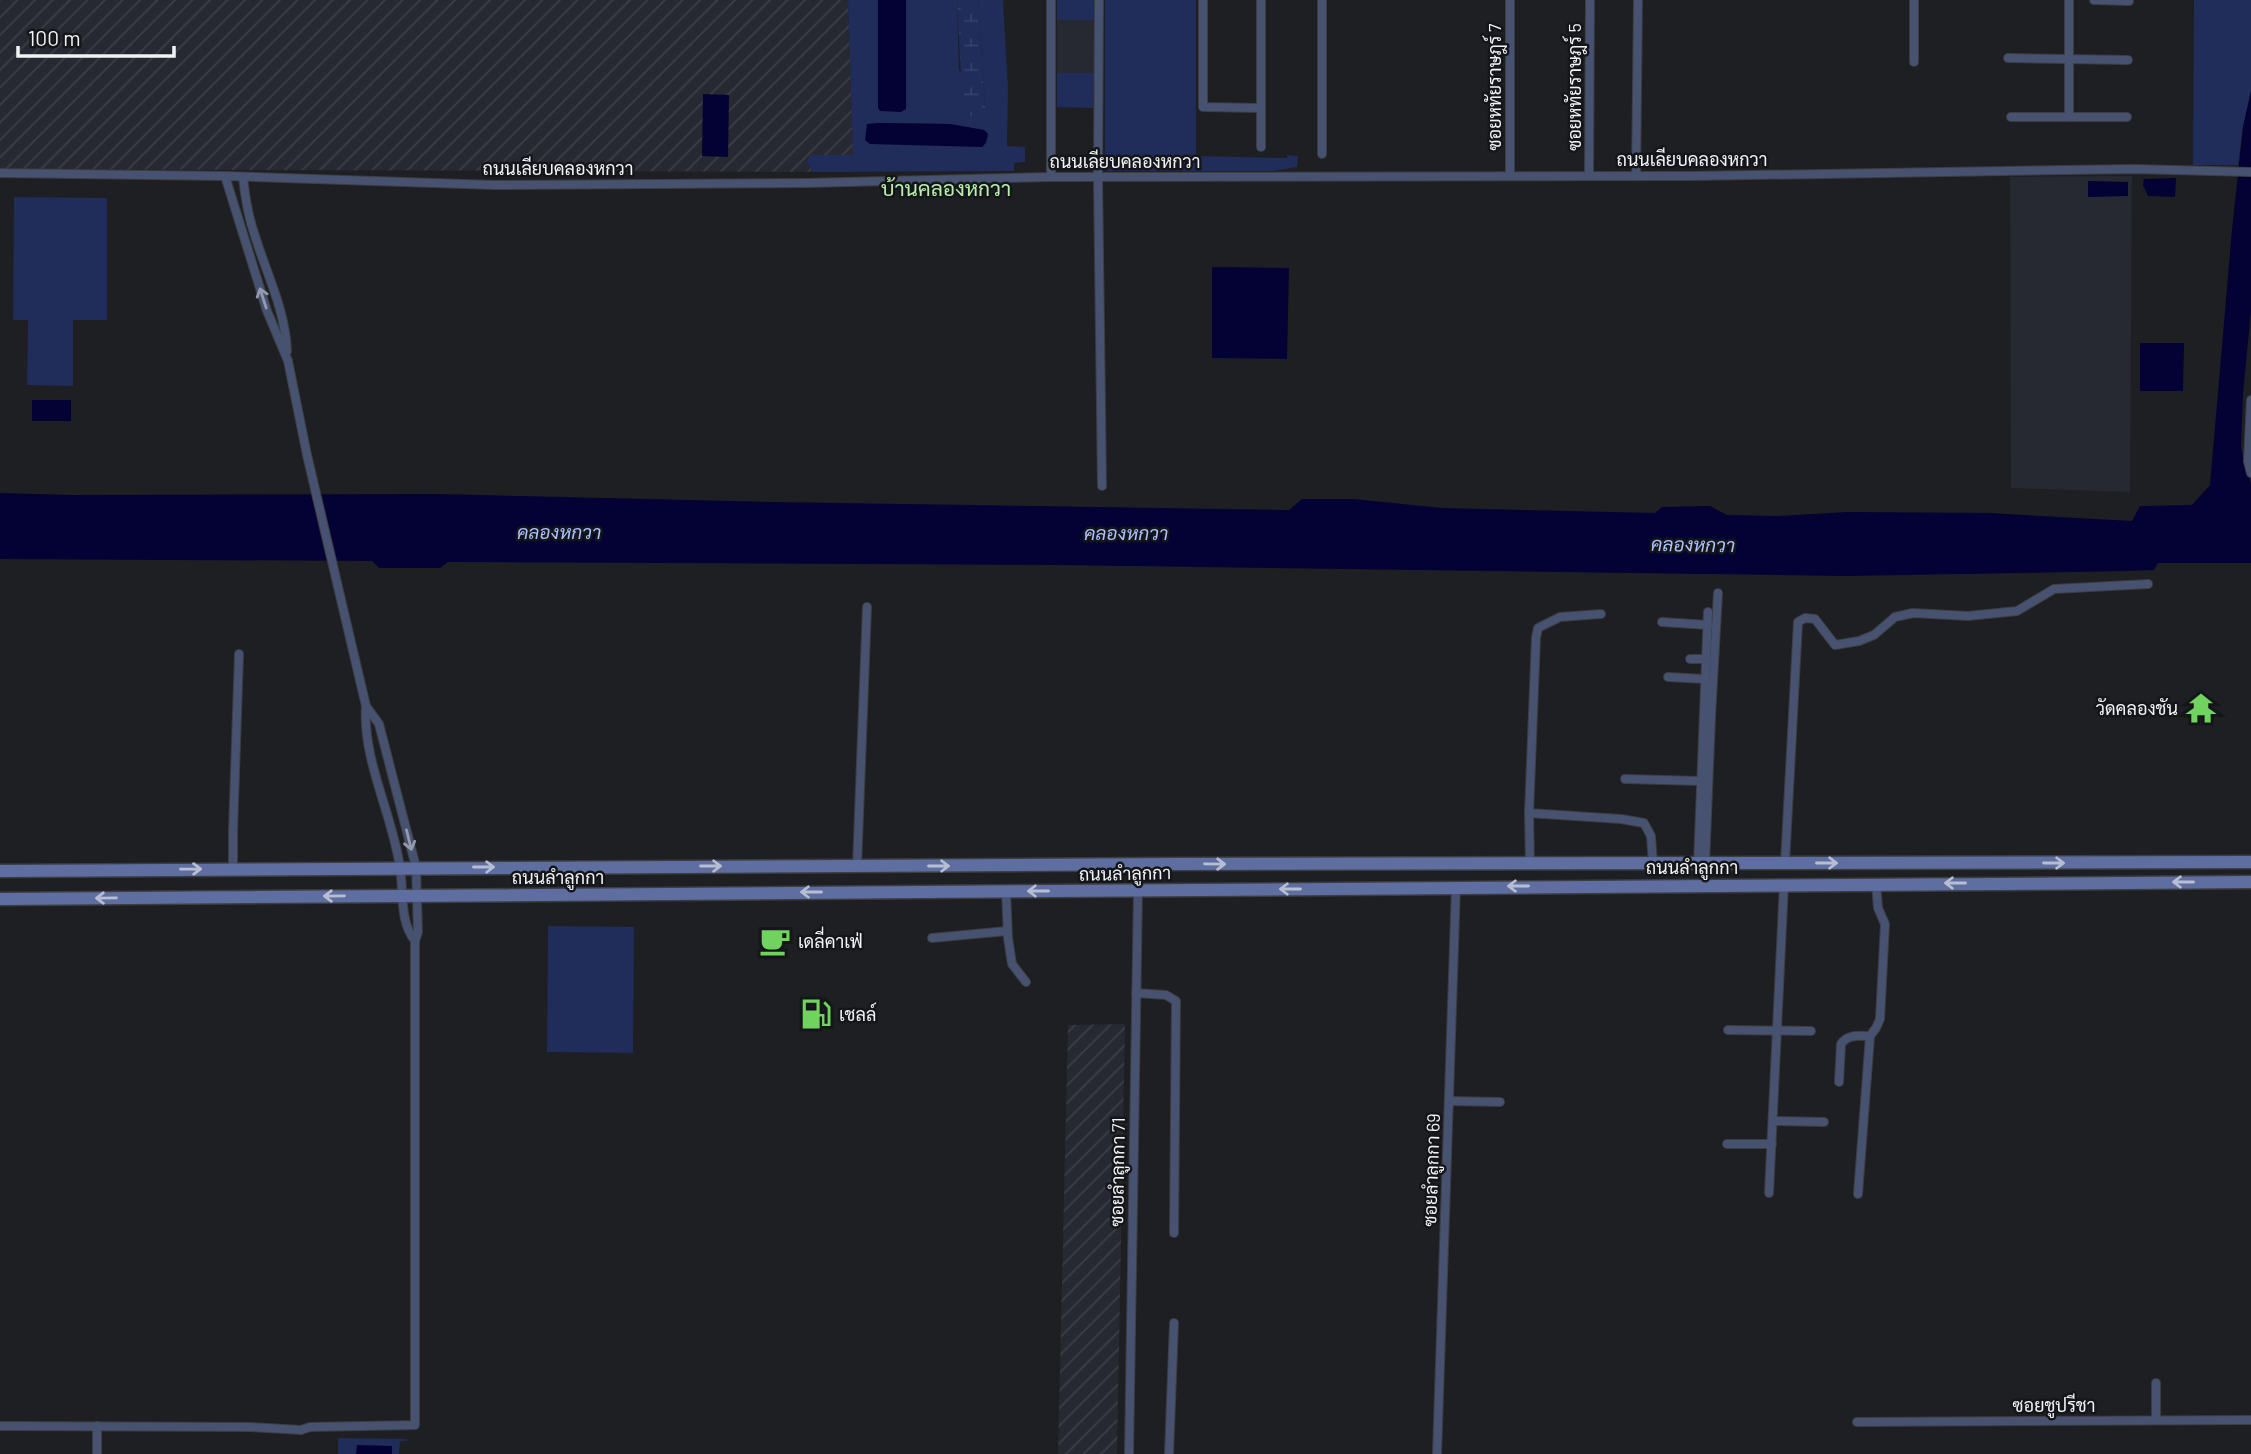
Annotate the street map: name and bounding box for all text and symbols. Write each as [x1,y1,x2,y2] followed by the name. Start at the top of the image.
[18,14,173,58] scale bar
[1482,23,1507,151] street label: ซอยหทัยราษฎร์ 7
[1562,23,1587,151] street label: ซอยหทัยราษฎร์ 5
[28,25,81,50] text: 100 m
[1616,147,1768,170] street label: ถนนเลียบคลองหกวา
[1049,149,1201,172] street label: ถนนเลียบคลองหกวา
[482,156,634,179] street label: ถนนเลียบคลองหกวา
[881,175,1011,200] district label: บ้านคลองหกวา
[256,287,268,309] one-way arrow
[517,520,601,543] water label: คลองหกวา
[1084,521,1168,544] water label: คลองหกวา
[1651,532,1735,556] water label: คลองหกวา
[2184,691,2218,725] temple icon: วัดคลองชัน
[2096,697,2178,719] place label: วัดคลองชัน
[403,828,416,850] one-way arrow
[1646,856,1738,881] street label: ถนนลำลูกกา
[1815,856,1838,870] one-way arrow
[2043,856,2066,870] one-way arrow
[1204,858,1227,871] one-way arrow
[927,859,950,873] one-way arrow
[472,860,495,874] one-way arrow
[700,860,723,873] one-way arrow
[1079,861,1171,888] street label: ถนนลำลูกกา
[179,862,202,876] one-way arrow
[512,866,604,891] street label: ถนนลำลูกกา
[2172,875,2195,889] one-way arrow
[1944,876,1967,890] one-way arrow
[1507,879,1530,893] one-way arrow
[1279,882,1302,896] one-way arrow
[1027,884,1050,898] one-way arrow
[800,885,823,899] one-way arrow
[323,889,346,903] one-way arrow
[95,891,118,905] one-way arrow
[758,924,792,958] cafe icon: เดลี่คาเฟ่
[798,926,863,952] place label: เดลี่คาเฟ่
[799,997,833,1031] fuel station icon: เชลล์
[839,1002,876,1025] place label: เชลล์
[1418,1113,1447,1227] street label: ซอยลำลูกกา 69
[1105,1117,1132,1227] street label: ซอยลำลูกกา 71
[2013,1393,2096,1419] street label: ซอยชูปรีชา

